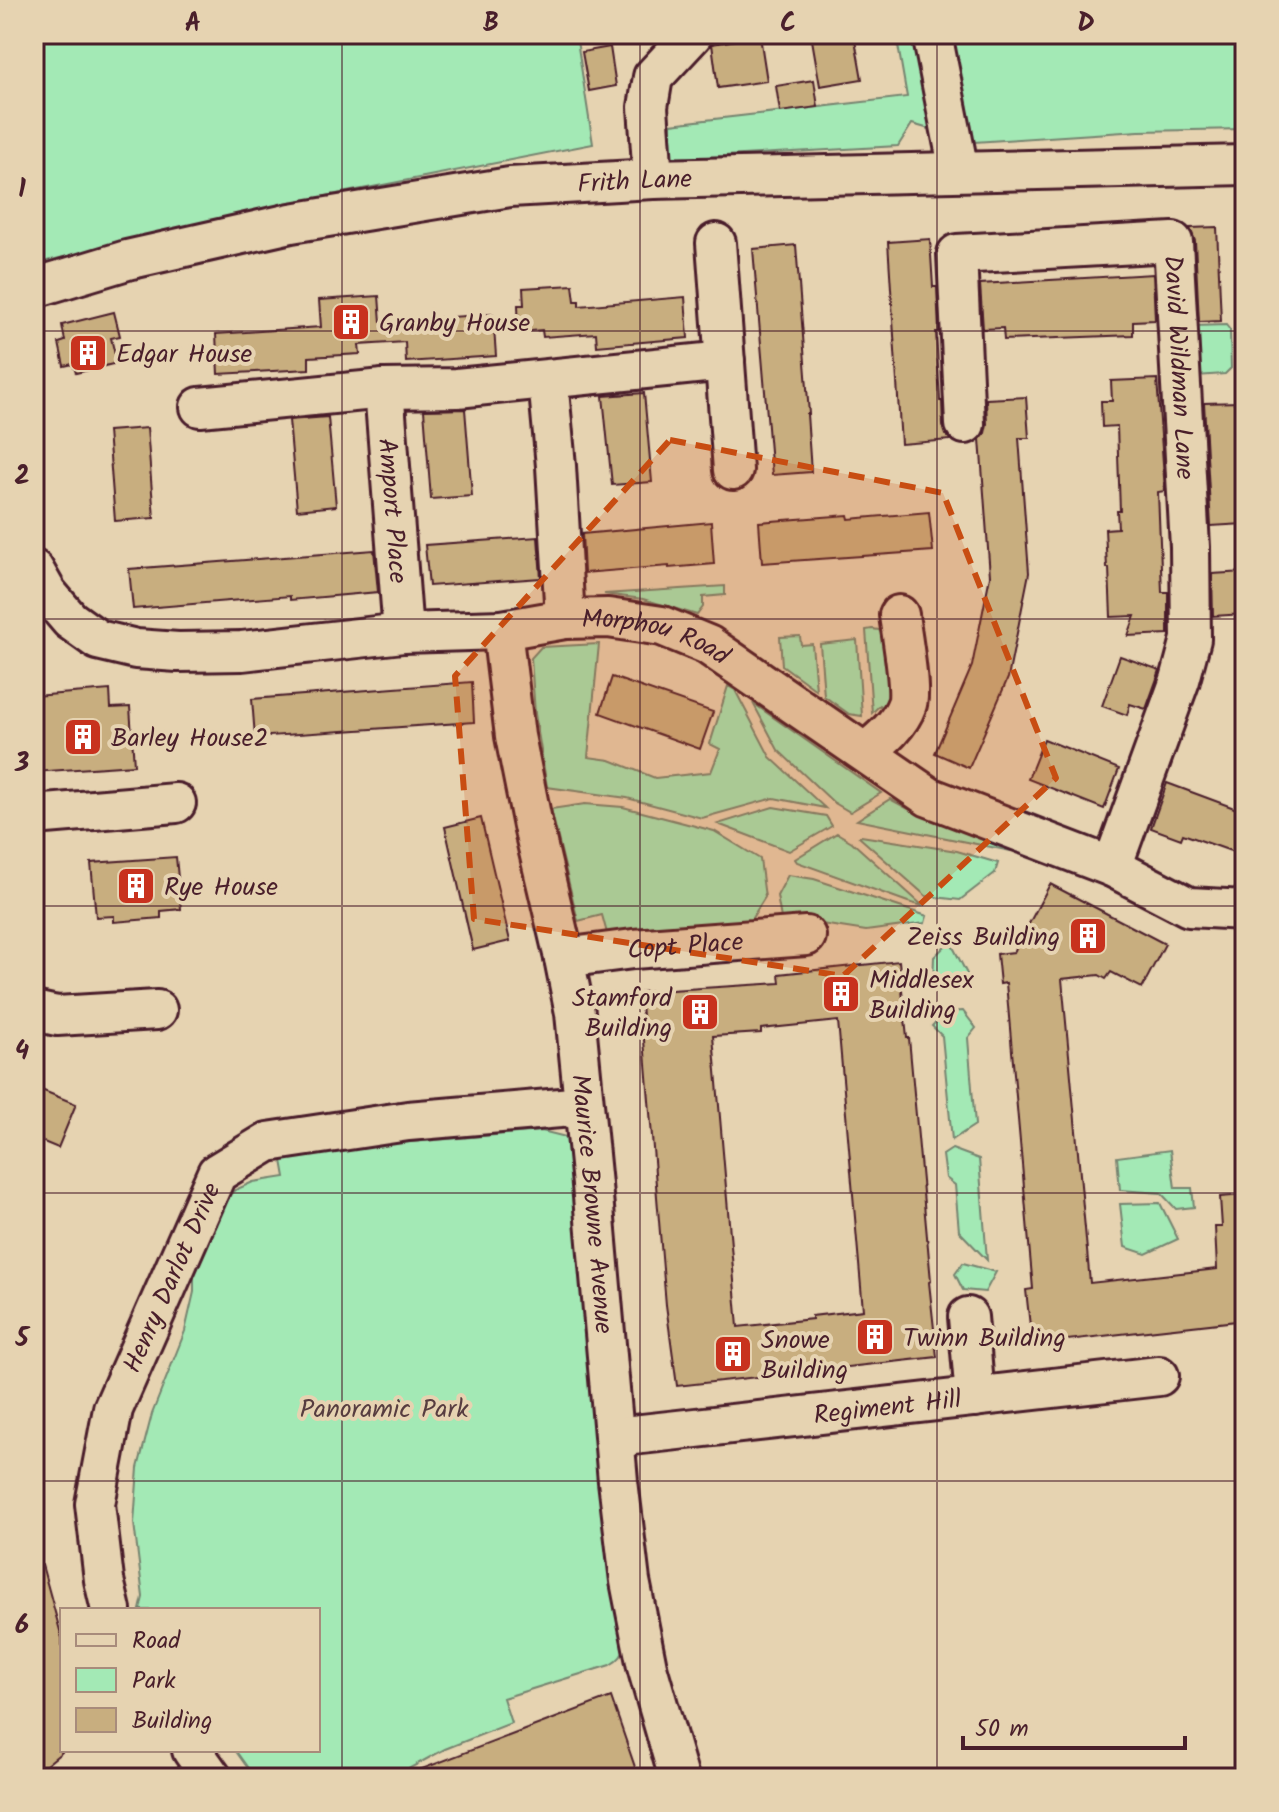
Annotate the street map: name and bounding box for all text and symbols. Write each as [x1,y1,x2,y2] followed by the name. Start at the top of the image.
[185,3,201,45] text: A
[483,3,499,45] text: B
[780,3,796,45] text: C
[1077,3,1095,45] text: D
[576,159,693,206] street label: Frith Lane
[18,169,26,211] text: 1
[1151,254,1205,481] street label: David Wildman Lane
[330,301,372,343] building icon: Granby House
[379,303,531,345] place label: Granby House
[67,332,109,374] building icon: Edgar House
[116,334,253,376] place label: Edgar House
[365,436,418,585] street label: Amport Place
[14,456,30,498] text: 2
[581,599,739,678] street label: Morphou Road
[62,716,104,758] building icon: Barley House2
[111,718,269,760] place label: Barley House2
[14,743,29,785] text: 3
[115,865,157,907] building icon: Rye House
[164,867,278,909] place label: Rye House
[1067,915,1109,957] building icon: Zeiss Building
[906,917,1060,959] place label: Zeiss Building
[626,922,745,972] street label: Copt Place
[869,960,974,1032] place label: Middlesex Building
[820,973,862,1015] building icon: Middlesex Building
[572,978,673,1050] place label: Stamford Building
[679,991,721,1033] building icon: Stamford Building
[15,1031,29,1073] text: 4
[558,1072,624,1336] street label: Maurice Browne Avenue
[112,1176,234,1380] street label: Henry Darlot Drive
[854,1316,896,1358] building icon: Twinn Building
[14,1318,30,1360] text: 5
[903,1318,1066,1360] place label: Twinn Building
[761,1320,848,1392] place label: Snowe Building
[712,1333,754,1375] building icon: Snowe Building
[811,1379,964,1438] street label: Regiment Hill
[300,1389,469,1431] park label: Panoramic Park
[15,1605,29,1647] text: 6
[60,1608,320,1752] legend
[132,1622,181,1661] text: Road
[132,1662,176,1701] text: Park
[963,1700,1185,1750] scale bar
[132,1702,212,1741] text: Building
[975,1710,1029,1749] text: 50 m

